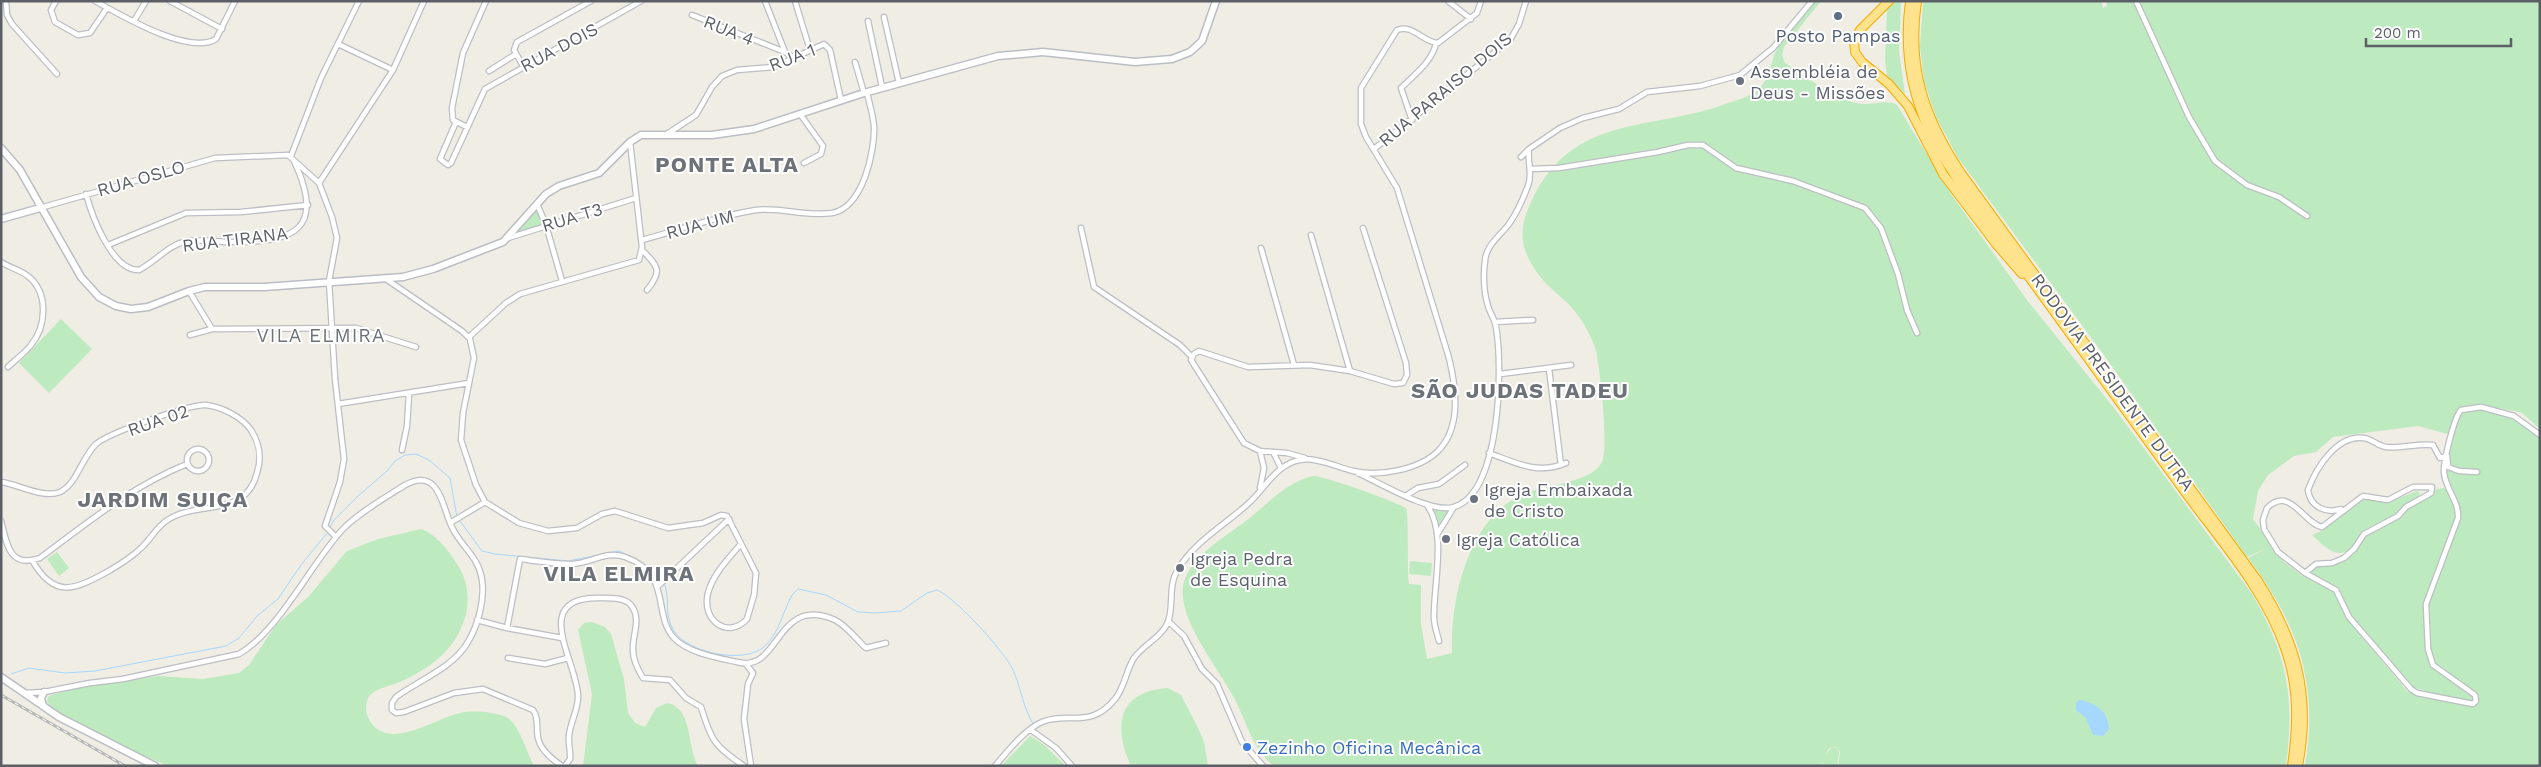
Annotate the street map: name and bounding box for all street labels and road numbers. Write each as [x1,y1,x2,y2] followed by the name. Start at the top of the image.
[701,10,757,50] street label: RUA 4
[517,18,601,76] street label: RUA DOIS
[1374,27,1516,151] street label: RUA PARAISO DOIS
[766,39,818,75] street label: RUA 1
[95,155,187,201] street label: RUA OSLO
[539,198,605,236] street label: RUA T3
[664,205,736,243] street label: RUA UM
[181,222,289,256] street label: RUA TIRANA
[2027,269,2199,495] street label: RODOVIA PRESIDENTE DUTRA
[125,400,191,440] street label: RUA 02

